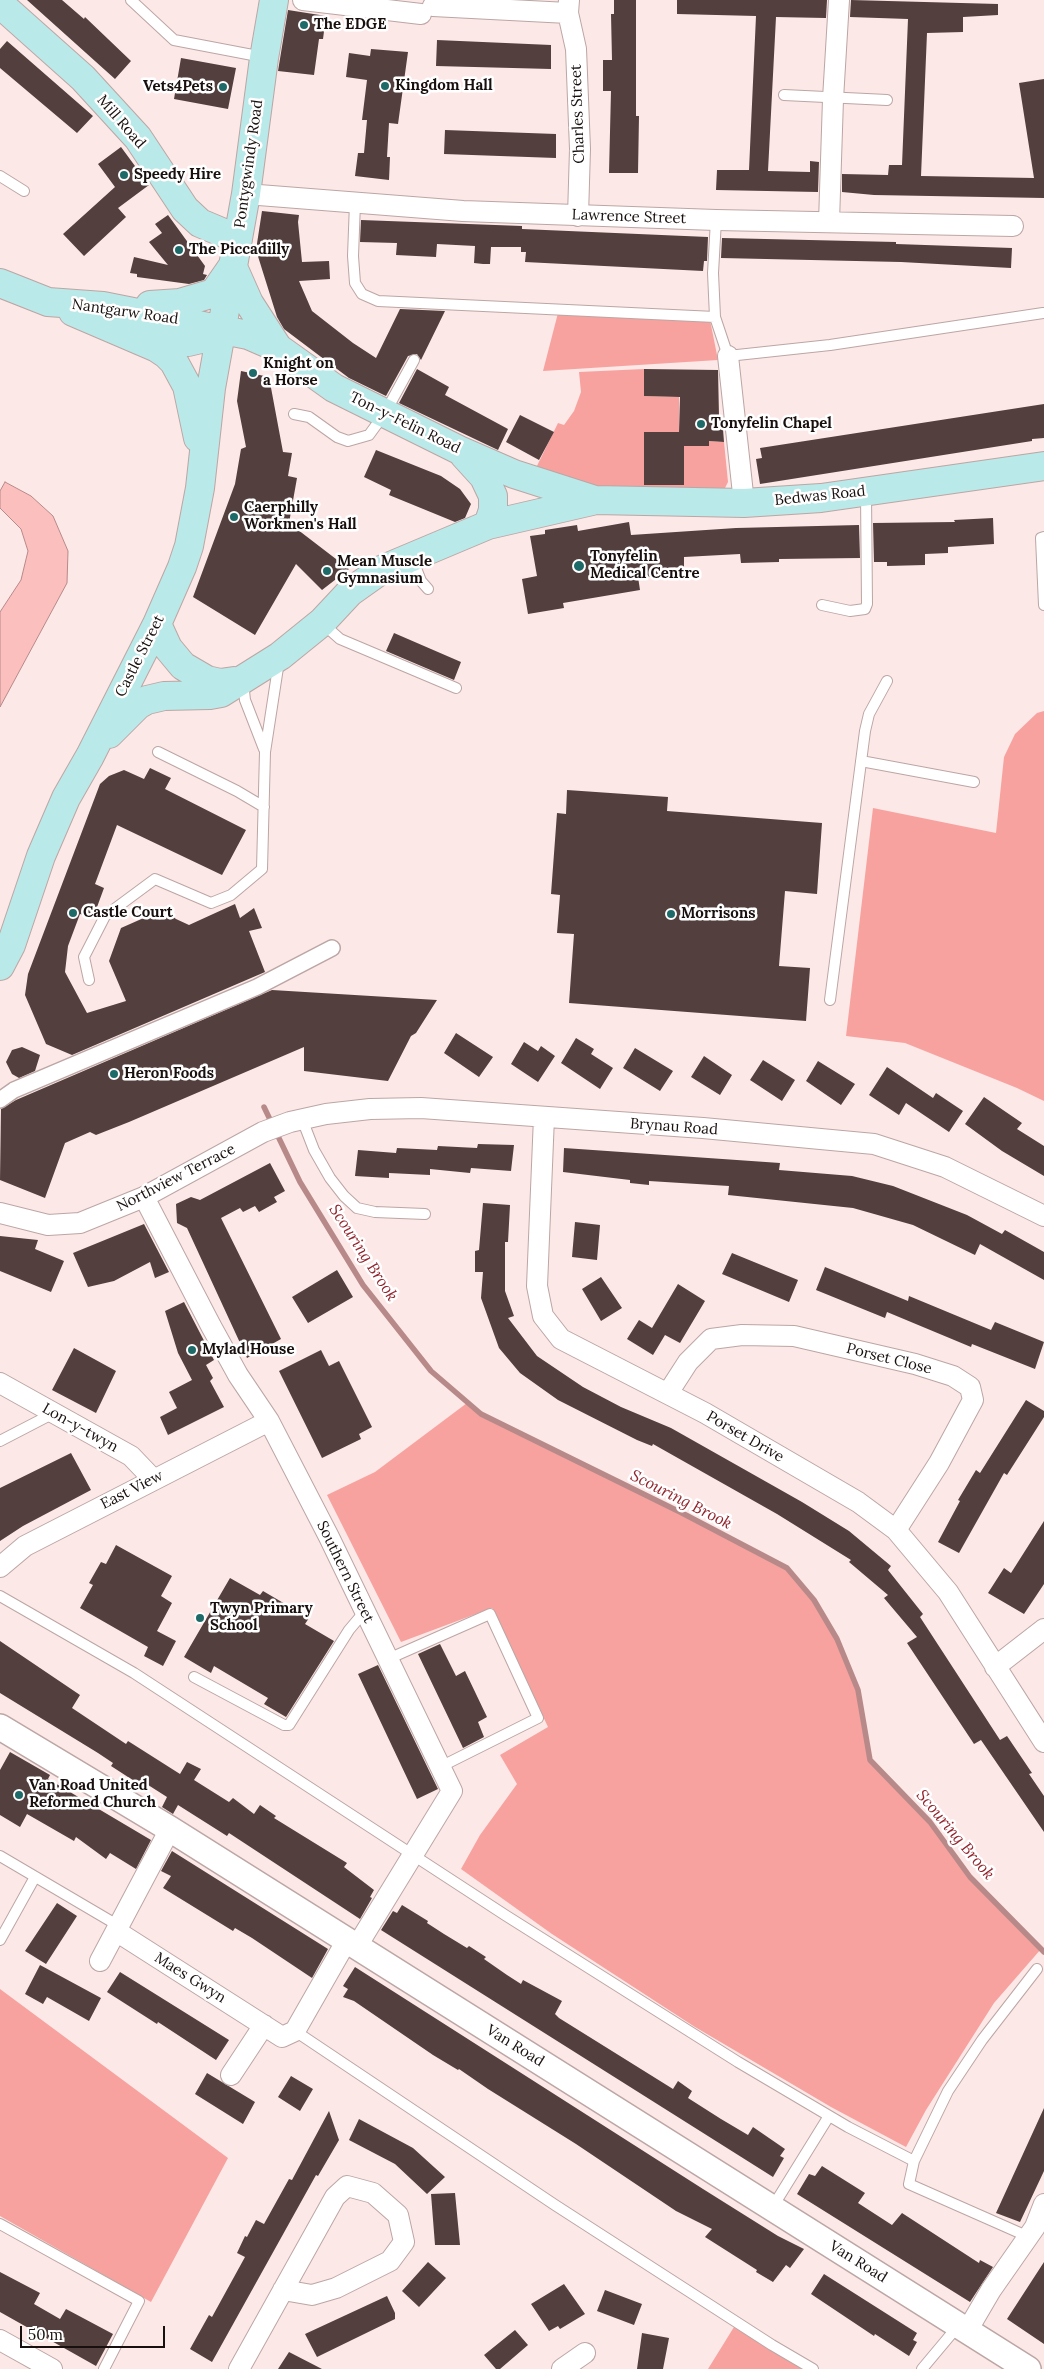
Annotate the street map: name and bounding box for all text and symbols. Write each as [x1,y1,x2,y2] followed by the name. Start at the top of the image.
[314,16,386,34] place label: The EDGE
[298,19,310,31] marker: The EDGE
[567,64,589,164] street label: Charles Street
[395,77,493,95] place label: Kingdom Hall
[143,78,213,96] place label: Vets4Pets
[379,80,391,92] marker: Kingdom Hall
[217,81,229,93] marker: Vets4Pets
[93,92,149,152] street label: Mill Road
[231,99,267,229] street label: Pontygwindy Road
[134,166,221,184] place label: Speedy Hire
[118,169,130,181] marker: Speedy Hire
[571,206,687,228] street label: Lawrence Street
[189,241,289,259] place label: The Piccadilly
[173,244,185,256] marker: The Piccadilly
[71,296,179,328] street label: Nantgarw Road
[263,355,334,390] place label: Knight on a Horse
[247,367,259,379] marker: Knight on a Horse
[347,388,463,458] street label: Ton-y-Felin Road
[711,415,832,433] place label: Tonyfelin Chapel
[695,418,707,430] marker: Tonyfelin Chapel
[774,482,866,510] street label: Bedwas Road
[244,499,357,534] place label: Caerphilly Workmen's Hall
[228,511,240,523] marker: Caerphilly Workmen's Hall
[590,548,700,583] place label: Tonyfelin Medical Centre
[337,553,432,588] place label: Mean Muscle Gymnasium
[572,559,586,573] marker: Tonyfelin Medical Centre
[321,565,333,577] marker: Mean Muscle Gymnasium
[112,612,168,700] street label: Castle Street
[83,904,173,922] place label: Castle Court
[681,905,756,923] place label: Morrisons
[67,907,79,919] marker: Castle Court
[665,908,677,920] marker: Morrisons
[124,1065,214,1083] place label: Heron Foods
[108,1068,120,1080] marker: Heron Foods
[629,1115,719,1139] street label: Brynau Road
[114,1140,238,1216] street label: Northview Terrace
[325,1201,401,1305] water label: Scouring Brook
[844,1340,934,1378] street label: Porset Close
[202,1341,294,1359] place label: Mylad House
[186,1344,198,1356] marker: Mylad House
[39,1400,121,1456] street label: Lon-y-twyn
[703,1408,787,1466] street label: Porset Drive
[627,1466,735,1534] water label: Scouring Brook
[98,1467,166,1513] street label: East View
[313,1518,377,1626] street label: Southern Street
[210,1600,313,1635] place label: Twyn Primary School
[194,1612,206,1624] marker: Twyn Primary School
[29,1777,156,1812] place label: Van Road United Reformed Church
[912,1786,998,1884] water label: Scouring Brook
[13,1789,25,1801] marker: Van Road United Reformed Church
[151,1949,229,2007] street label: Maes Gwyn
[483,2021,547,2071] street label: Van Road
[826,2237,890,2287] street label: Van Road
[22,2316,168,2348] scale bar
[28,2325,63,2344] text: 50 m

